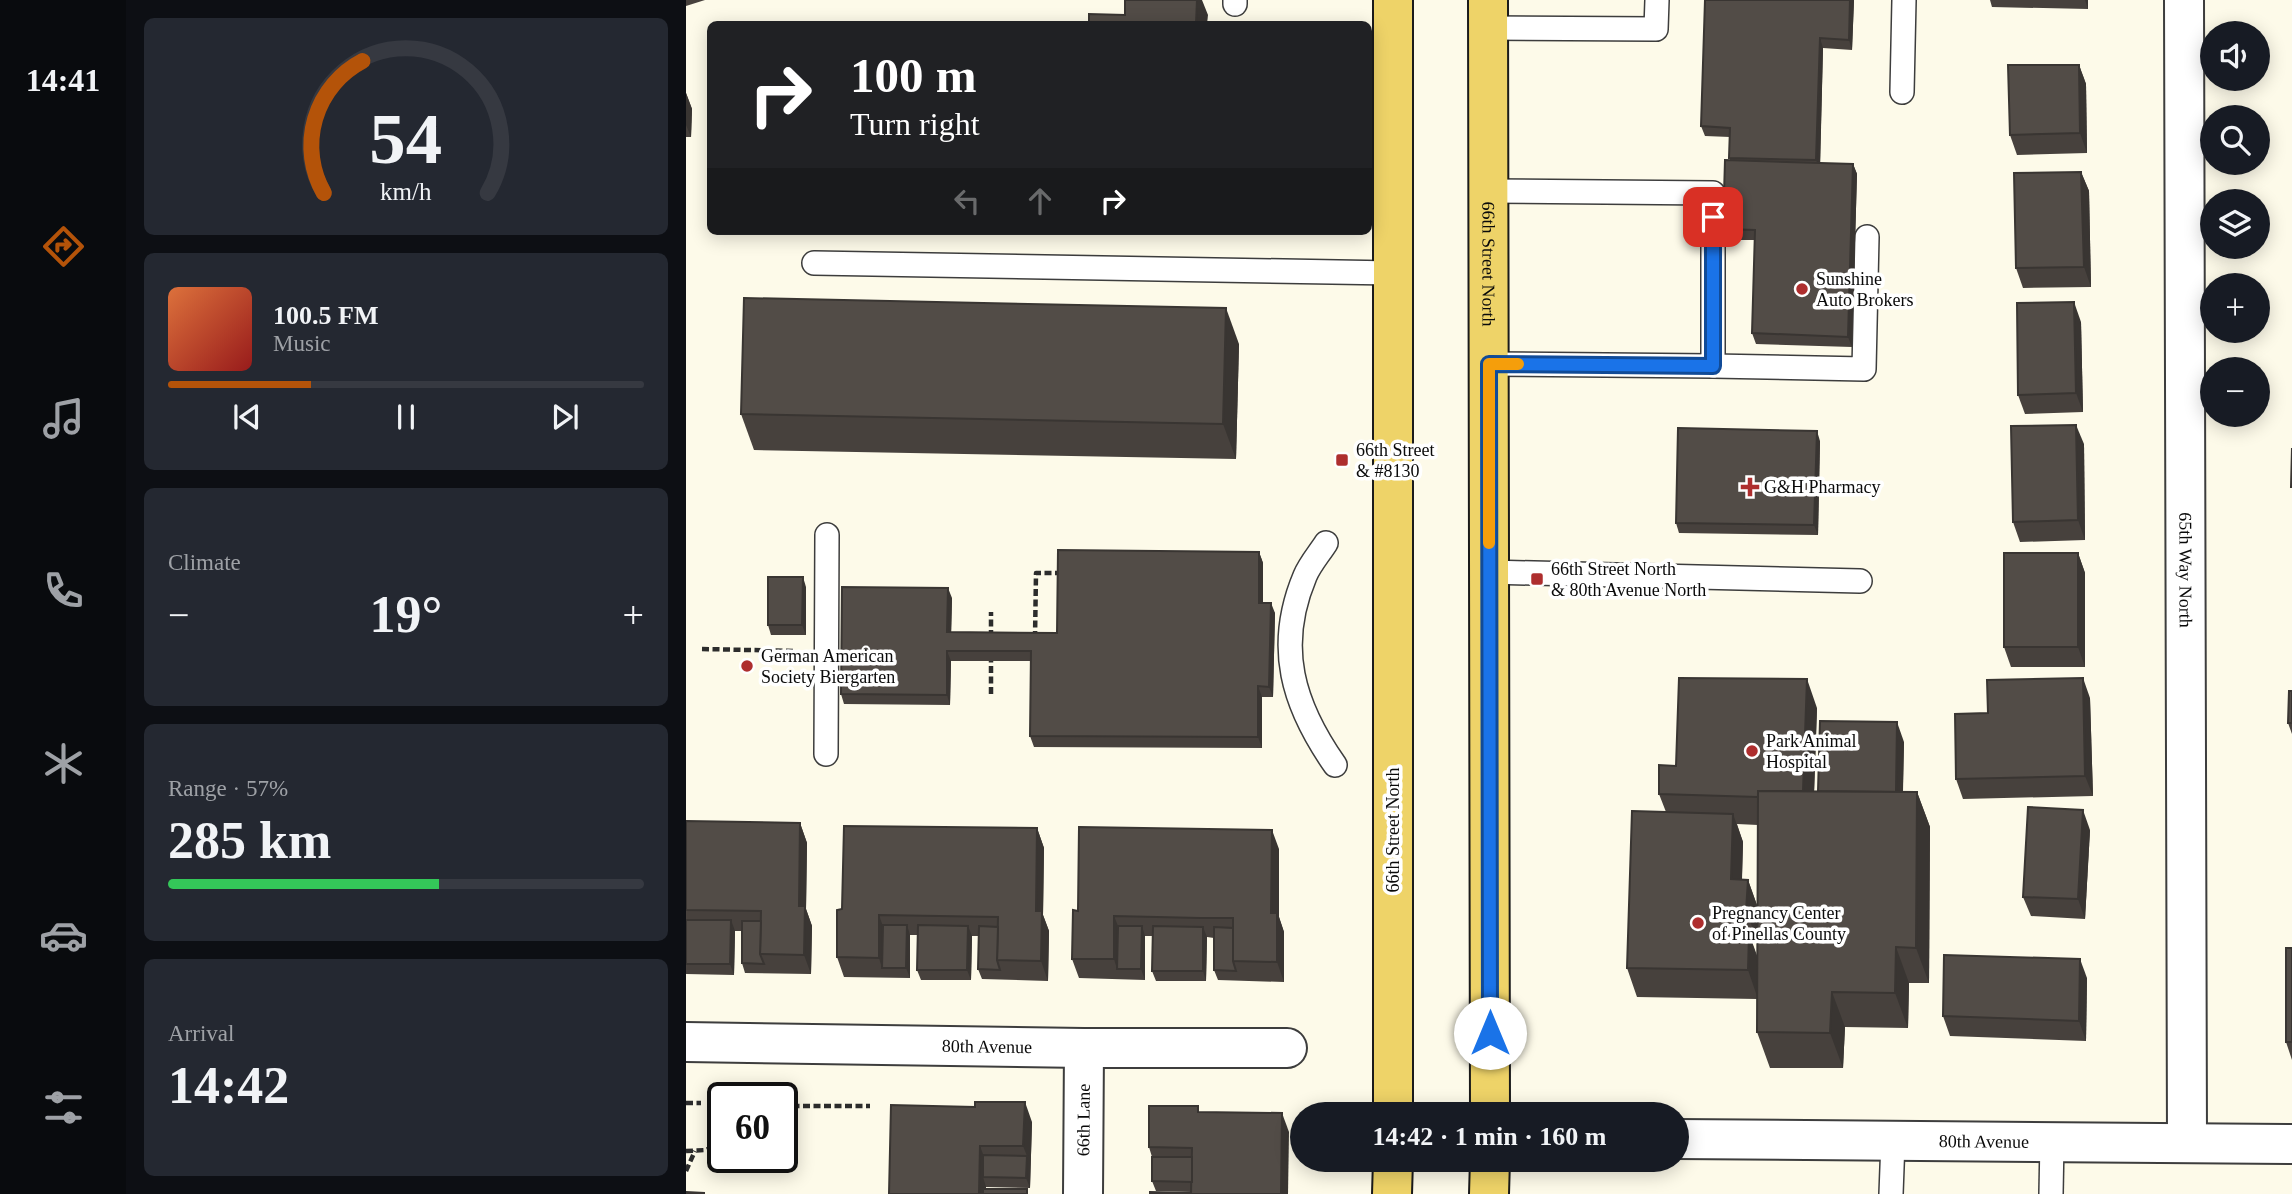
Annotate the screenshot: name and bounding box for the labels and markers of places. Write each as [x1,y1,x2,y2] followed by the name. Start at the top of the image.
[1683,187,1743,247] pin
[1816,269,1914,310] place label: Sunshine Auto Brokers
[1794,281,1810,297] marker: Sunshine Auto Brokers
[1356,440,1435,481] place label: 66th Street & #8130
[1334,452,1350,468] marker: 66th Street & #8130
[1764,477,1880,497] place label: G&H Pharmacy
[1742,479,1758,495] marker: G&H Pharmacy
[1551,559,1706,600] place label: 66th Street North & 80th Avenue North
[1529,571,1545,587] marker: 66th Street North & 80th Avenue North
[761,646,895,687] place label: German American Society Biergarten
[739,658,755,674] marker: German American Society Biergarten
[1766,731,1857,772] place label: Park Animal Hospital
[1744,743,1760,759] marker: Park Animal Hospital
[1712,903,1846,944] place label: Pregnancy Center of Pinellas County
[1690,915,1706,931] marker: Pregnancy Center of Pinellas County

